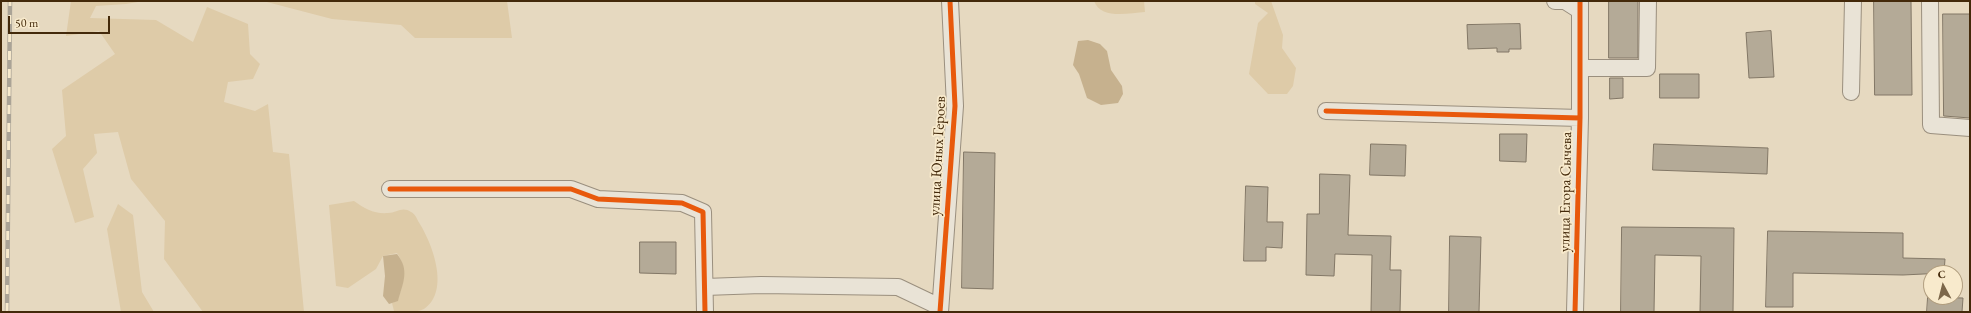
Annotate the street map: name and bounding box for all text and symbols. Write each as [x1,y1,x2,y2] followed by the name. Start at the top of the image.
[10,8,112,34] scale bar
[15,15,38,31] text: 50 m
[926,96,950,216] street label: улица Юных Героев
[1556,132,1576,252] street label: улица Егора Сычева
[1923,265,1963,305] north arrow
[1937,267,1946,282] text: С

